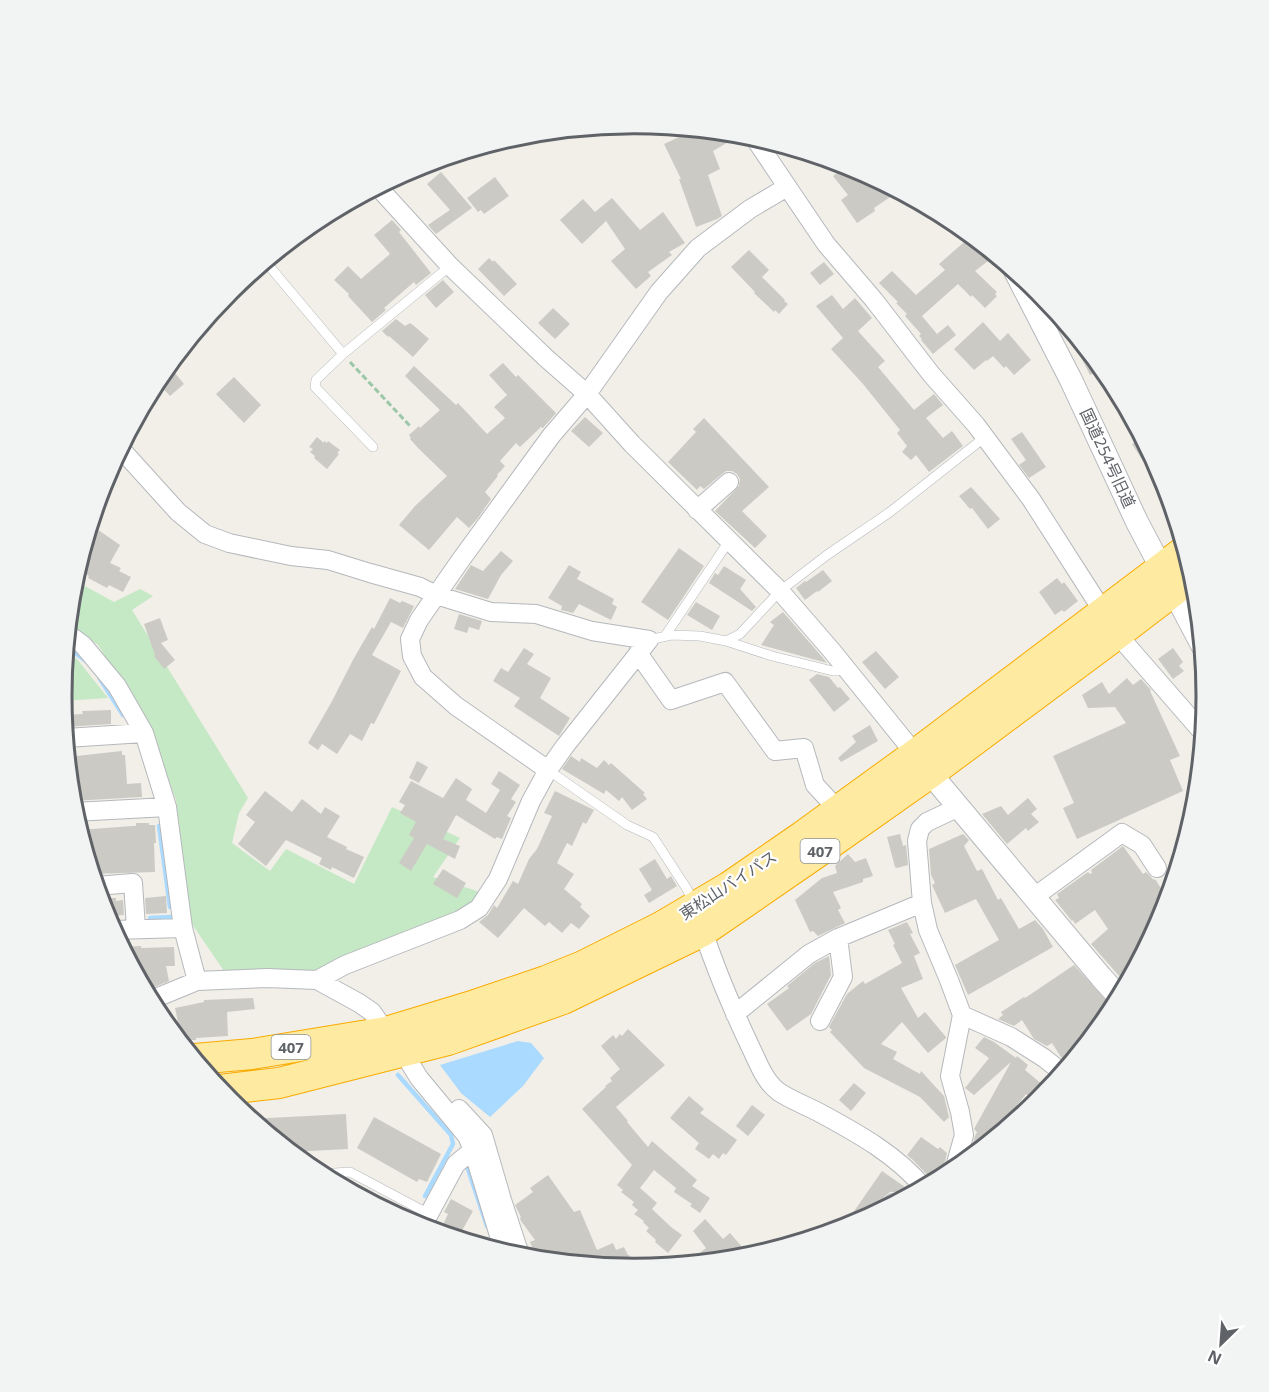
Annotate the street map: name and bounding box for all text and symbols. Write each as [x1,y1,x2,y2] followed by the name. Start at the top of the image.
[1075,405,1141,511] street label: 国道254号旧道
[800,839,840,863] road number: 407
[675,845,781,925] street label: 東松山バイパス
[272,1035,310,1059] road number: 407
[1191,1314,1251,1374] north arrow
[1204,1345,1225,1370] text: N

